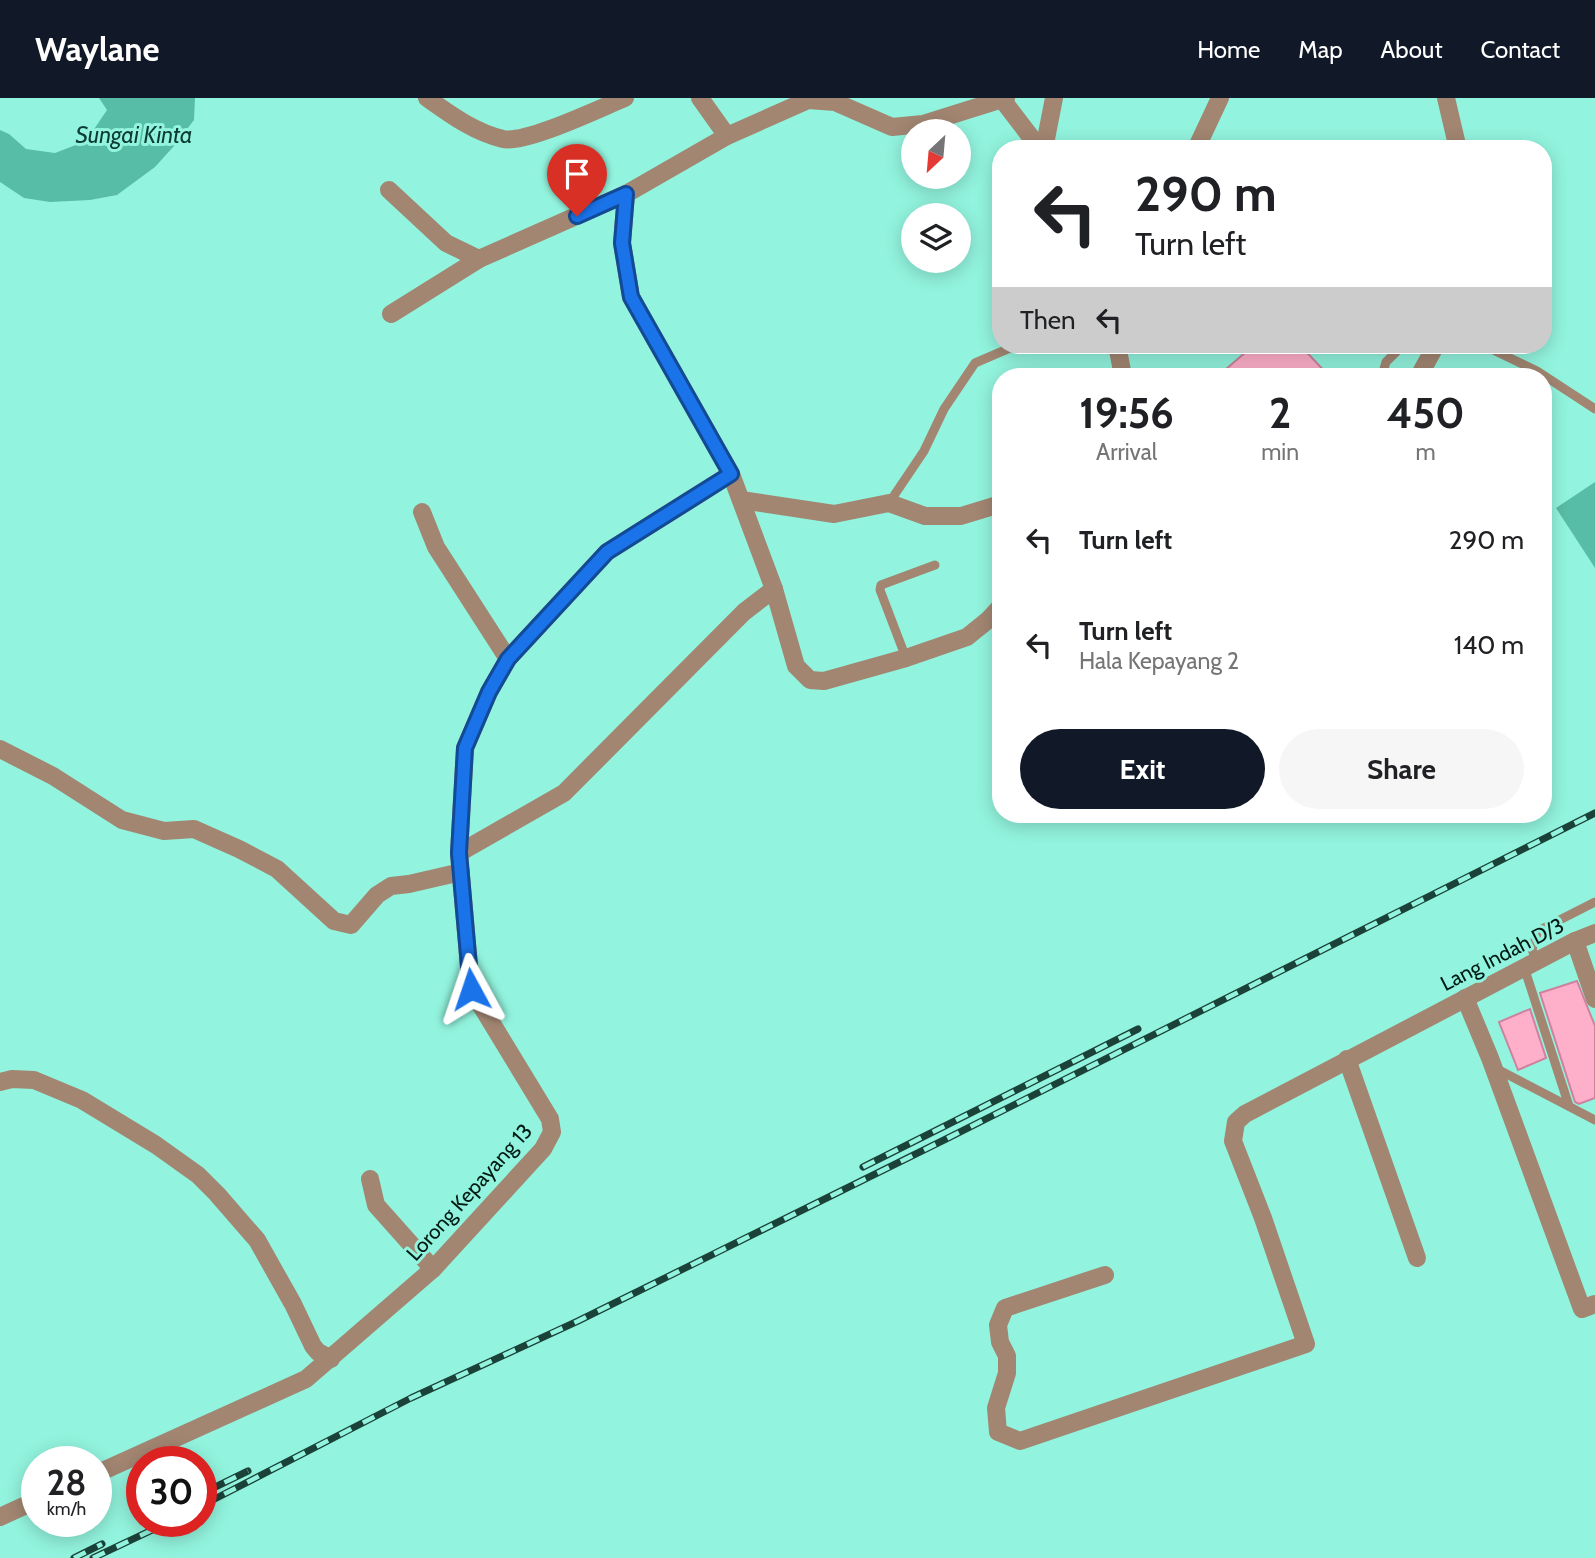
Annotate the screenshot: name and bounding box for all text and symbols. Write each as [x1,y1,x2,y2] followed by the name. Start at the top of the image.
[35,29,159,69] text: Waylane
[1197,35,1260,64] text: Home
[1298,35,1343,64] text: Map
[1381,35,1443,64] text: About
[1481,35,1560,64] text: Contact
[901,119,971,189] north arrow
[901,119,971,273] map controls
[76,121,192,149] water label: Sungai Kinta
[547,144,607,216] pin
[558,155,596,193] icon: arrive
[1135,164,1277,223] text: 290 m
[1020,168,1111,259] icon: left
[901,203,971,273] button: layers
[1135,224,1246,263] text: Turn left
[1090,301,1128,339] icon: left
[1020,304,1076,336] text: Then
[1079,387,1174,439] text: 19:56
[1269,387,1291,439] text: 2
[1386,387,1465,439] text: 450
[1096,438,1157,466] text: Arrival
[1261,438,1299,466] text: min
[1415,438,1436,466] text: m
[1020,521,1058,559] icon: left
[1079,524,1172,556] text: Turn left
[1449,524,1524,556] text: 290 m
[1079,615,1172,647] text: Turn left
[1020,626,1058,664] icon: left
[1454,629,1524,661] text: 140 m
[1079,647,1239,675] text: Hala Kepayang 2
[1020,729,1265,809] button: Exit
[1279,729,1524,809] button: Share
[1436,912,1568,996] street label: Lang Indah D/3
[434,952,508,1026] position arrow
[401,1118,537,1266] street label: Lorong Kepayang 13
[126,1446,217,1537] speed limit sign: 30
[47,1461,86,1504] text: 28
[47,1498,86,1520] text: km/h

